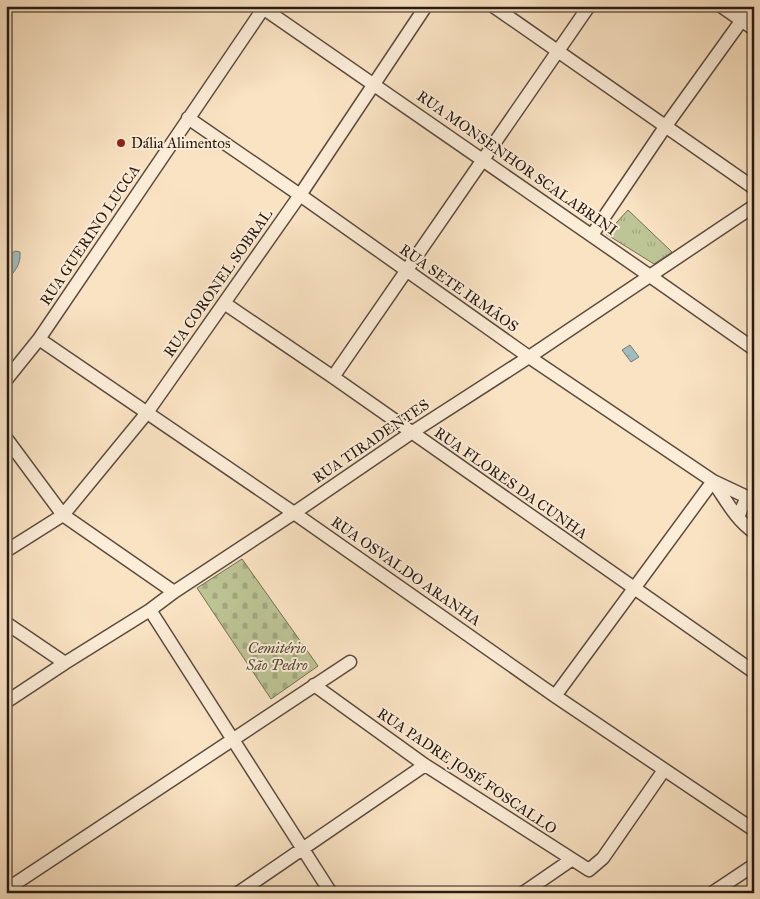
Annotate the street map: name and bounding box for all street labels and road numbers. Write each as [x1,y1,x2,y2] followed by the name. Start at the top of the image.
[413,87,621,239] street label: RUA MONSENHOR SCALABRINI
[36,161,144,309] street label: RUA GUERINO LUCCA
[160,205,276,361] street label: RUA CORONEL SOBRAL
[396,240,522,336] street label: RUA SETE IRMÃOS
[309,395,433,487] street label: RUA TIRADENTES
[431,423,591,543] street label: RUA FLORES DA CUNHA
[328,512,484,630] street label: RUA OSVALDO ARANHA
[373,703,561,839] street label: RUA PADRE JOSÉ FOSCALLO

